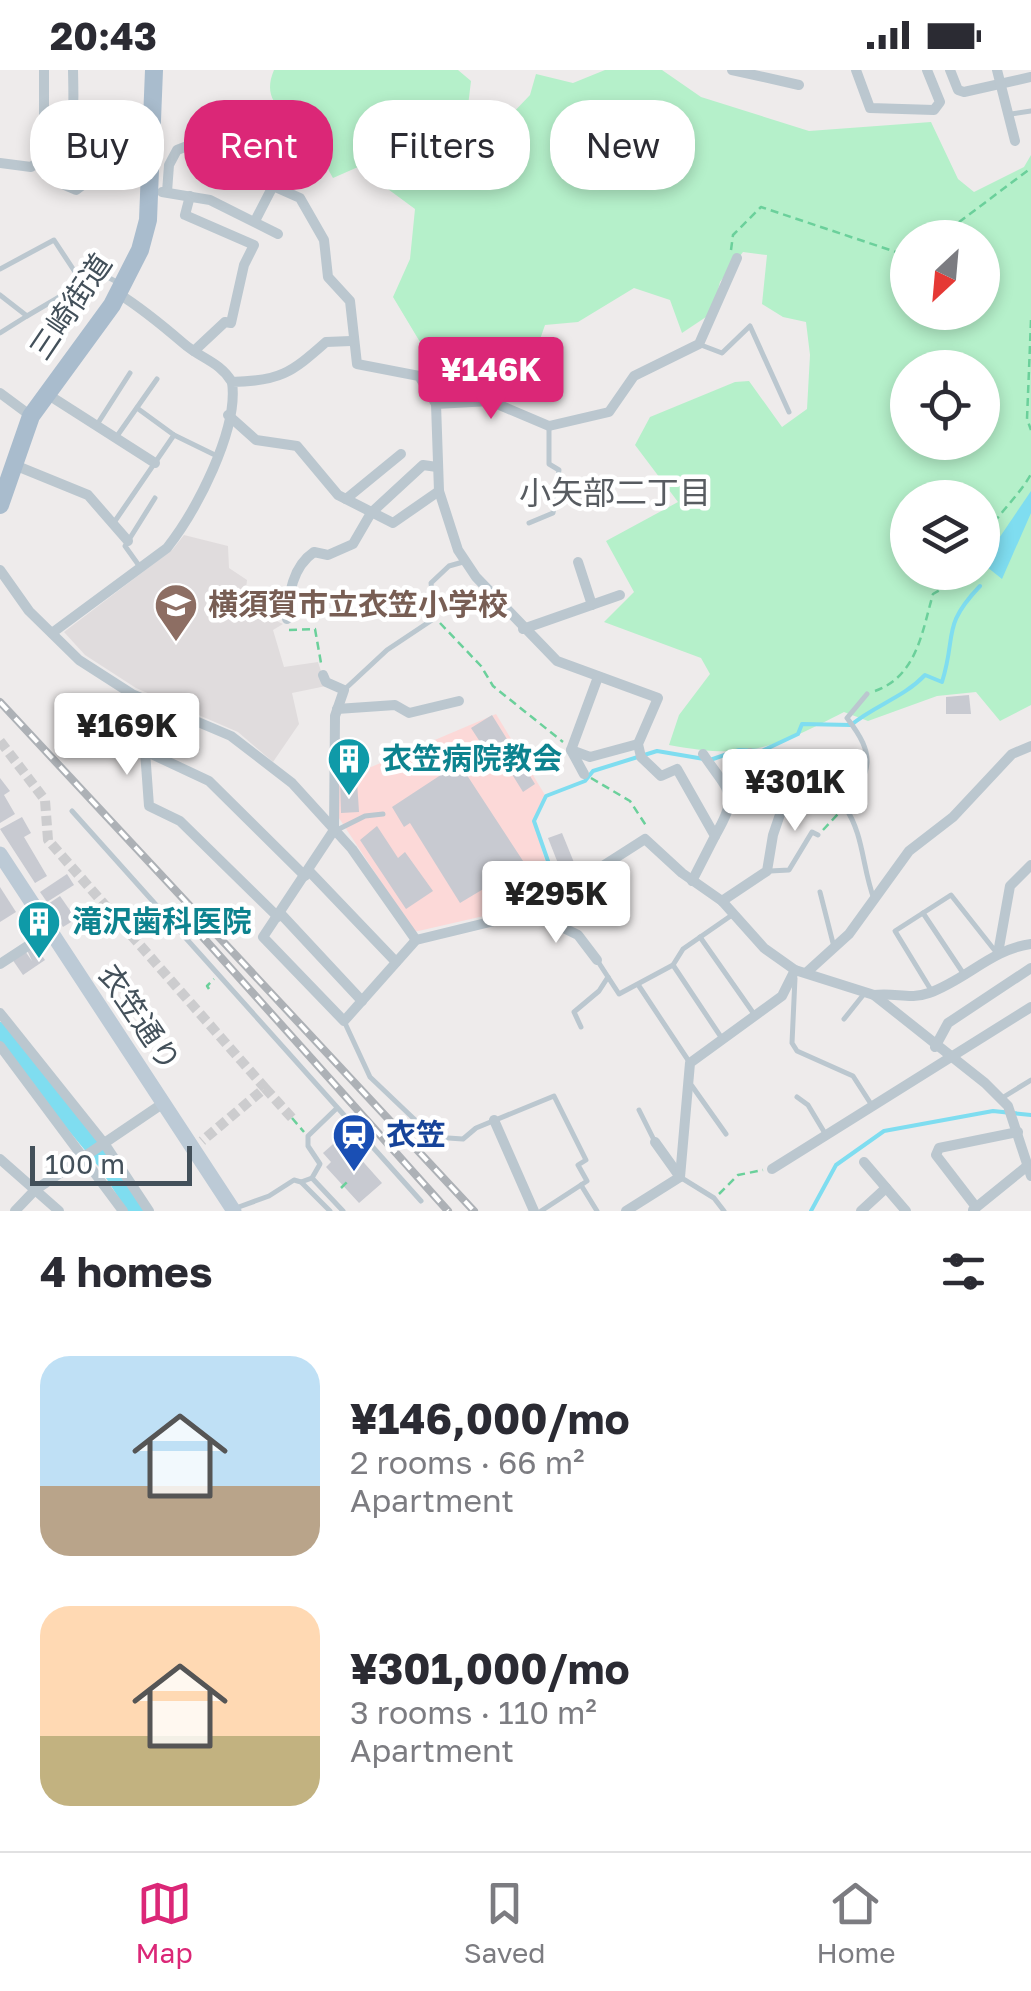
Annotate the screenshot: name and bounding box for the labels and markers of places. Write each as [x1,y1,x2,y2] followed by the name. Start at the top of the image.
[421,337,561,422] pin: ¥146K
[153,582,199,643] school or university icon: 横須賀市立衣笠小学校
[208,586,508,622] place label: 横須賀市立衣笠小学校
[57,693,197,778] pin: ¥169K
[326,736,372,797] building icon: 衣笠病院教会
[382,740,562,776] place label: 衣笠病院教会
[725,749,865,834] pin: ¥301K
[486,861,626,946] pin: ¥295K
[16,899,62,960] building icon: 滝沢歯科医院
[72,903,252,939] place label: 滝沢歯科医院
[331,1112,377,1173] station icon: 衣笠
[386,1116,446,1152] place label: 衣笠

